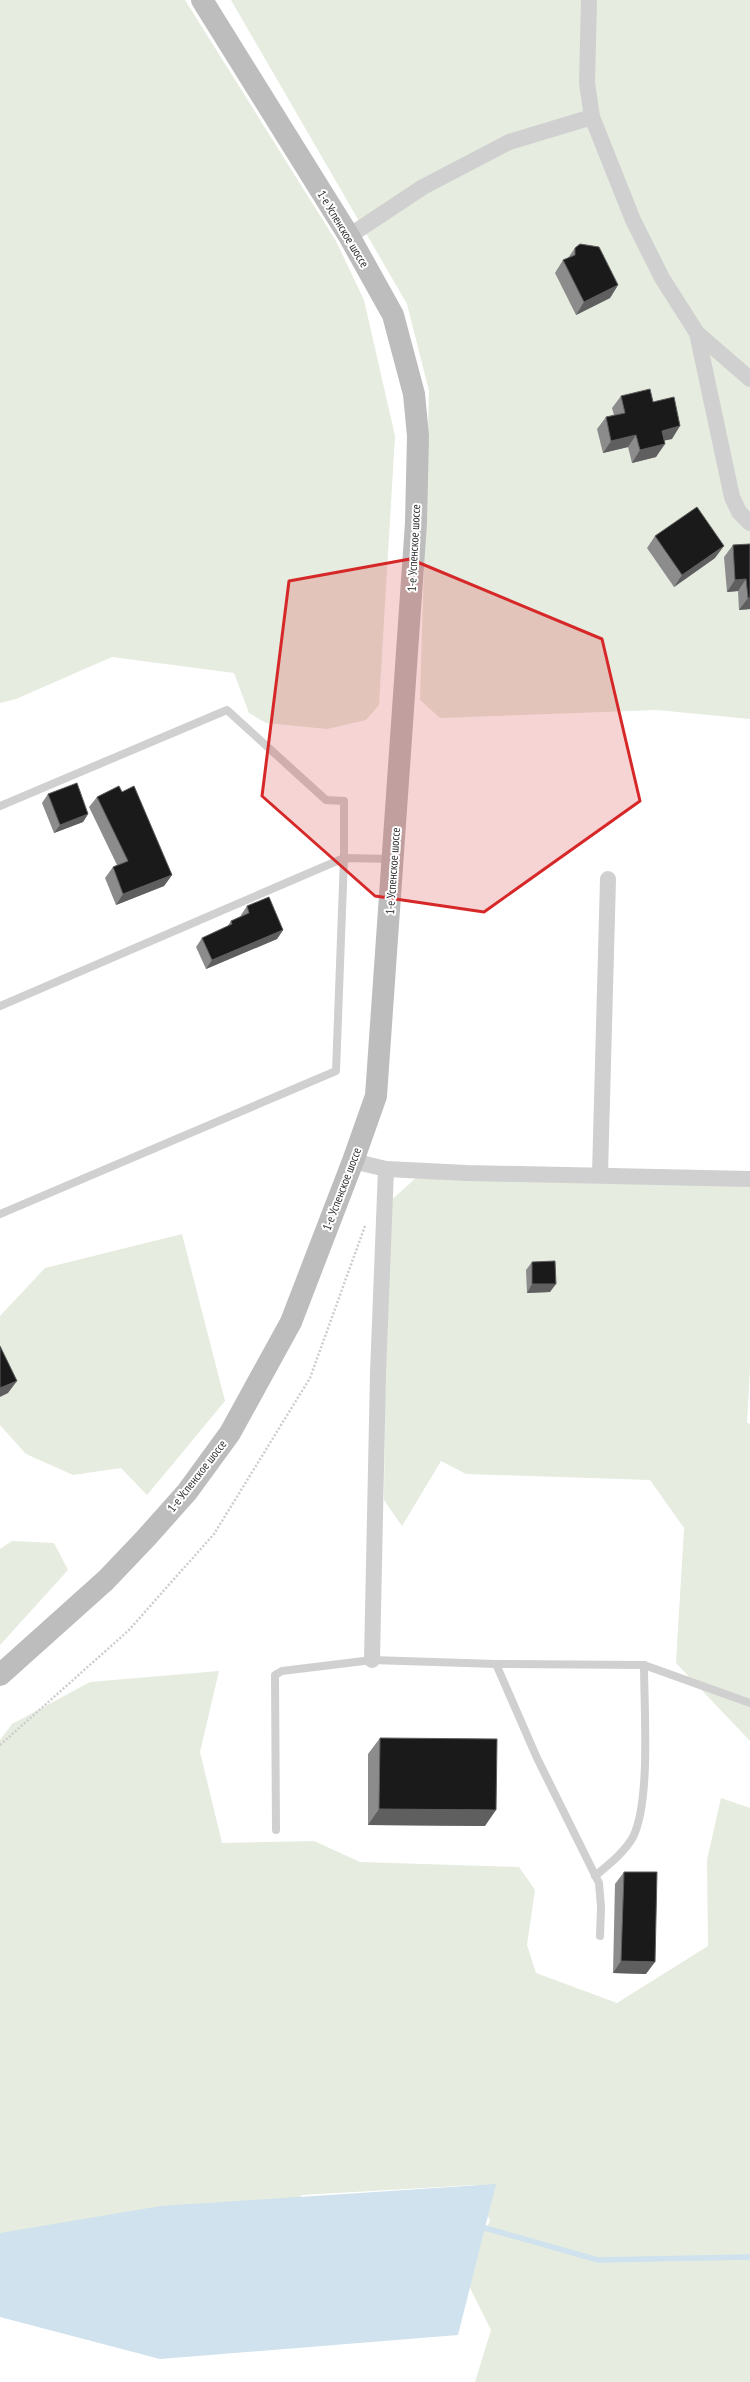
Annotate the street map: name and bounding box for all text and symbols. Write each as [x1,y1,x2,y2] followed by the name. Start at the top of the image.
[315,187,372,270] street label: 1-е Успенское шоссе
[404,504,423,592] street label: 1-е Успенское шоссе
[382,827,403,915] street label: 1-е Успенское шоссе
[319,1145,364,1232] street label: 1-е Успенское шоссе
[164,1437,229,1515] street label: 1-е Успенское шоссе

